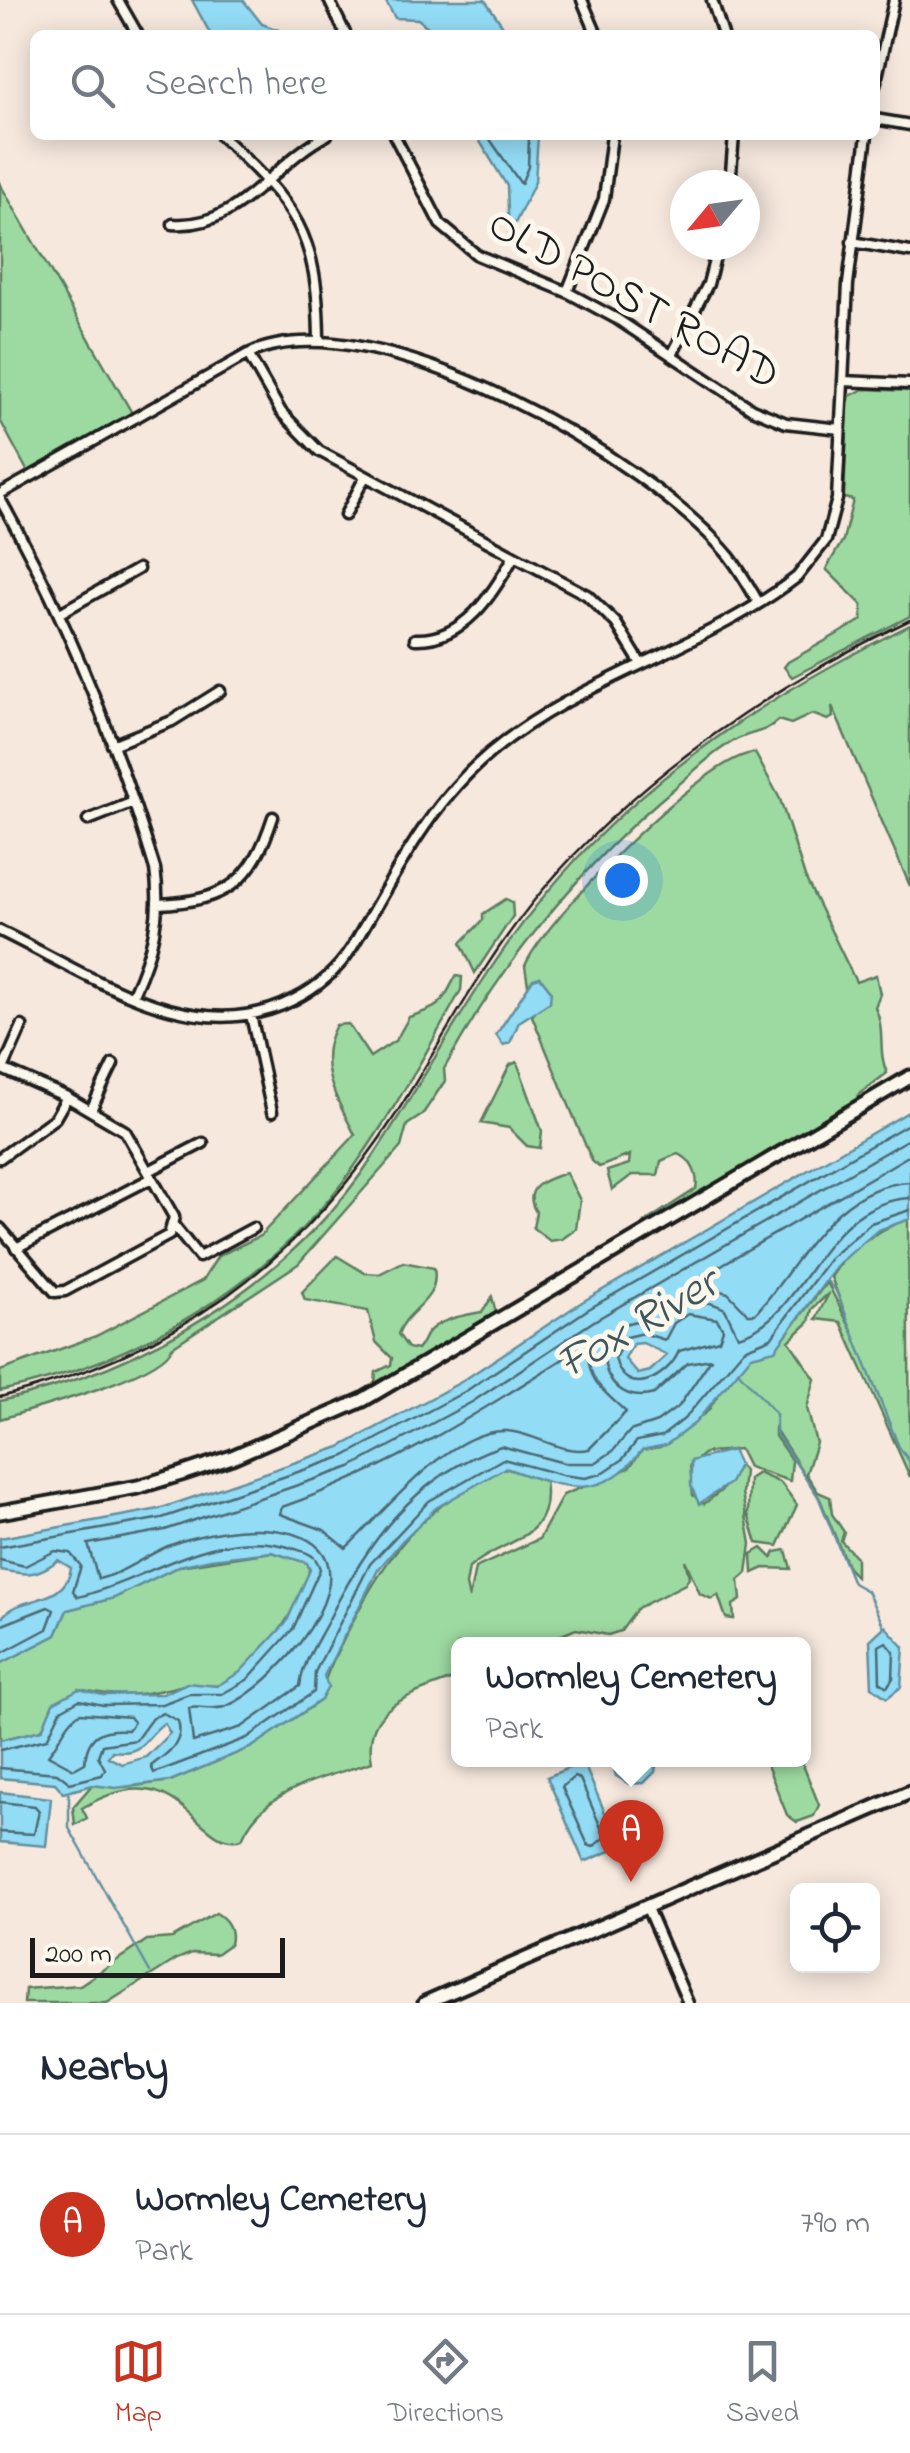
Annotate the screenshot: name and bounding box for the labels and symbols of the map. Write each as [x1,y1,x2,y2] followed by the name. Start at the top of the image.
[670,170,760,260] north arrow
[475,193,791,409] street label: OLD POST ROAD
[597,855,648,906] your location
[544,1248,736,1400] water label: Fox River
[598,1800,664,1882] pin: A
[30,1933,285,1978] scale bar

